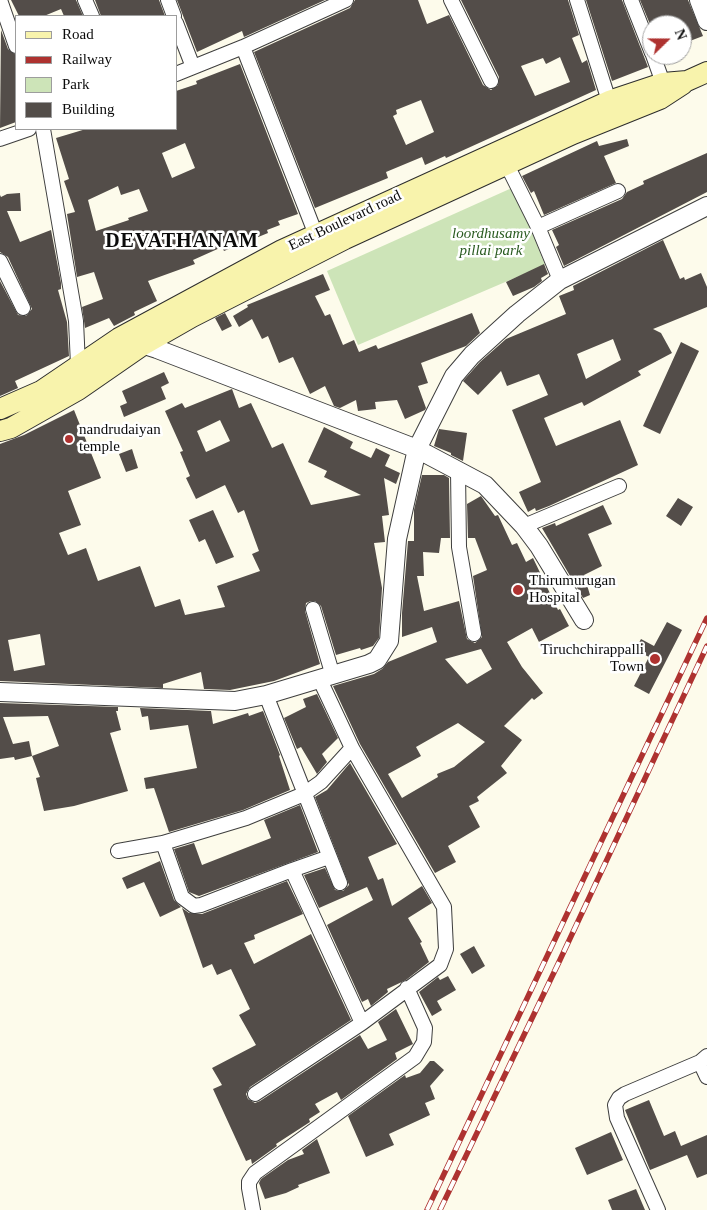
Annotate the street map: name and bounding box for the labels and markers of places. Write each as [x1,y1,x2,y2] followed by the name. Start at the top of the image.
[79,421,161,456] place label: nandrudaiyan temple
[63,433,75,445] marker: nandrudaiyan temple
[529,572,616,607] place label: Thirumurugan Hospital
[511,583,525,597] marker: Thirumurugan Hospital
[540,641,644,676] place label: Tiruchchirappalli Town
[648,652,662,666] marker: Tiruchchirappalli Town

